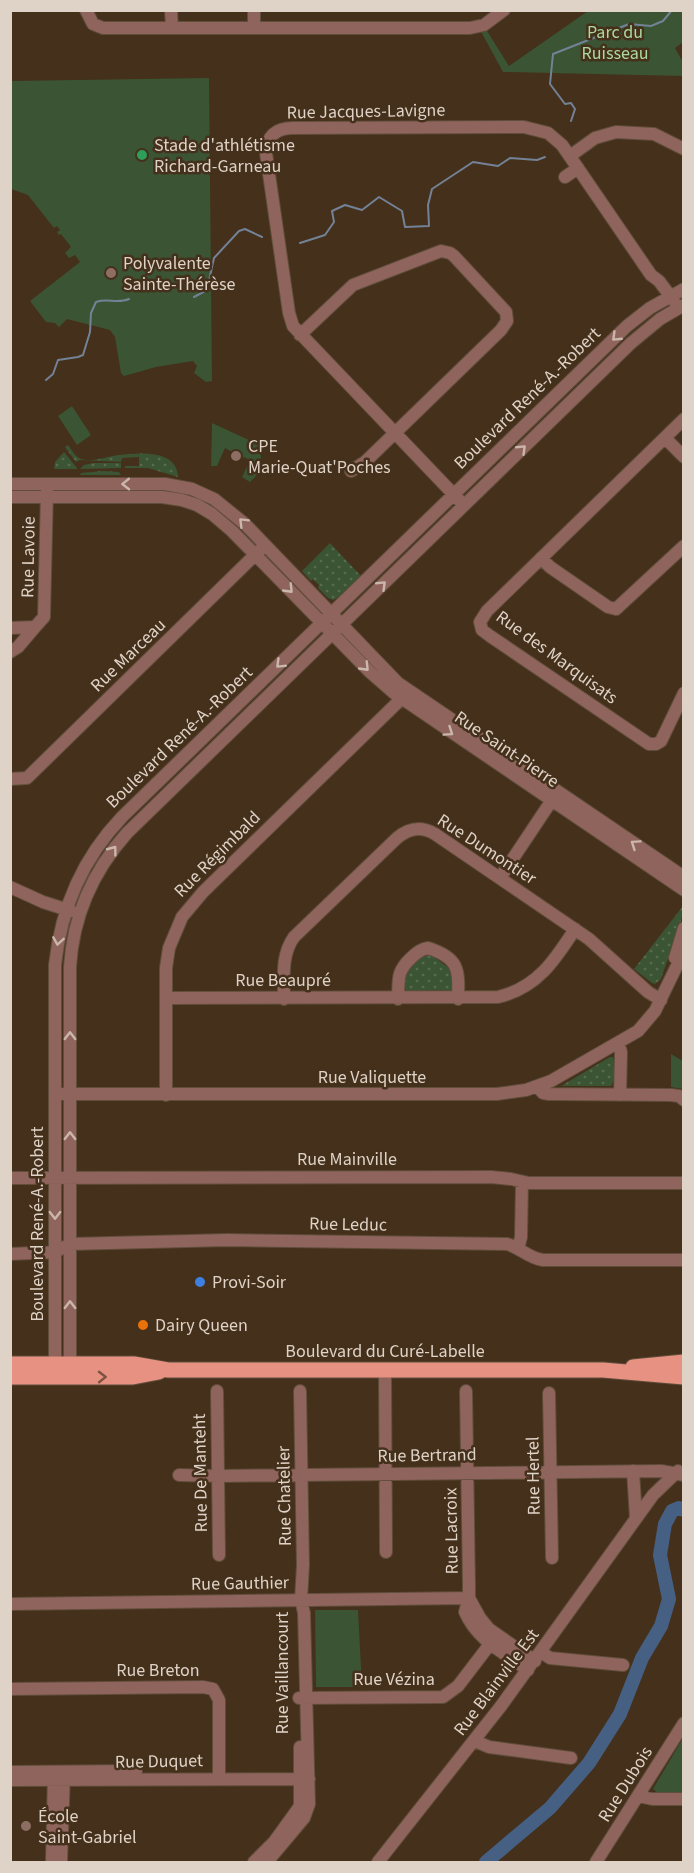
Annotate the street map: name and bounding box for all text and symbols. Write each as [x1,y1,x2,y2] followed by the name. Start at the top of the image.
[581,20,649,66] park label: Parc du Ruisseau
[286,98,446,125] street label: Rue Jacques-Lavigne
[154,133,295,179] place label: Stade d'athlétisme Richard-Garneau
[135,148,149,162] marker: Stade d'athlétisme Richard-Garneau
[123,251,236,297] place label: Polyvalente Sainte-Thérèse
[104,266,118,280] marker: Polyvalente Sainte-Thérèse
[449,322,606,475] street label: Boulevard René-A.-Robert
[613,329,624,340] one-way arrow
[248,434,391,480] place label: CPE Marie-Quat'Poches
[515,445,526,456] one-way arrow
[229,449,243,463] marker: CPE Marie-Quat'Poches
[121,477,130,490] one-way arrow
[15,516,42,598] street label: Rue Lavoie
[239,519,250,530] one-way arrow
[281,581,292,592] one-way arrow
[375,581,386,592] one-way arrow
[491,605,623,710] street label: Rue des Marquisats
[85,613,172,698] street label: Rue Marceau
[276,657,286,668] one-way arrow
[358,659,369,670] one-way arrow
[101,661,258,814] street label: Boulevard René-A.-Robert
[449,705,564,794] street label: Rue Saint-Pierre
[442,725,453,736] one-way arrow
[169,806,266,903] street label: Rue Régimbald
[432,808,542,891] street label: Rue Dumontier
[631,840,642,851] one-way arrow
[106,846,117,857] one-way arrow
[52,935,65,945] one-way arrow
[235,968,331,993] street label: Rue Beaupré
[64,1031,76,1040] one-way arrow
[318,1065,426,1090] street label: Rue Valiquette
[25,1127,50,1321] street label: Boulevard René-A.-Robert
[64,1131,76,1140] one-way arrow
[297,1147,397,1172] street label: Rue Mainville
[49,1210,61,1219] one-way arrow
[309,1211,387,1238] street label: Rue Leduc
[212,1270,287,1295] place label: Provi-Soir
[193,1275,207,1289] marker: Provi-Soir
[64,1301,76,1310] one-way arrow
[155,1313,248,1338] place label: Dairy Queen
[136,1318,150,1332] marker: Dairy Queen
[285,1339,485,1364] street label: Boulevard du Curé-Labelle
[97,1371,106,1384] one-way arrow
[187,1413,214,1533] street label: Rue De Manteht
[520,1436,547,1516] street label: Rue Hertel
[377,1442,477,1469] street label: Rue Bertrand
[271,1445,298,1546] street label: Rue Chatelier
[438,1487,465,1575] street label: Rue Lacroix
[191,1570,290,1597] street label: Rue Gauthier
[270,1612,295,1734] street label: Rue Vaillancourt
[448,1624,545,1741] street label: Rue Blainville Est
[116,1658,200,1683] street label: Rue Breton
[353,1667,435,1692] street label: Rue Vézina
[592,1742,659,1827] street label: Rue Dubois
[115,1748,203,1775] street label: Rue Duquet
[38,1804,137,1850] place label: École Saint-Gabriel
[19,1819,33,1833] marker: École Saint-Gabriel

